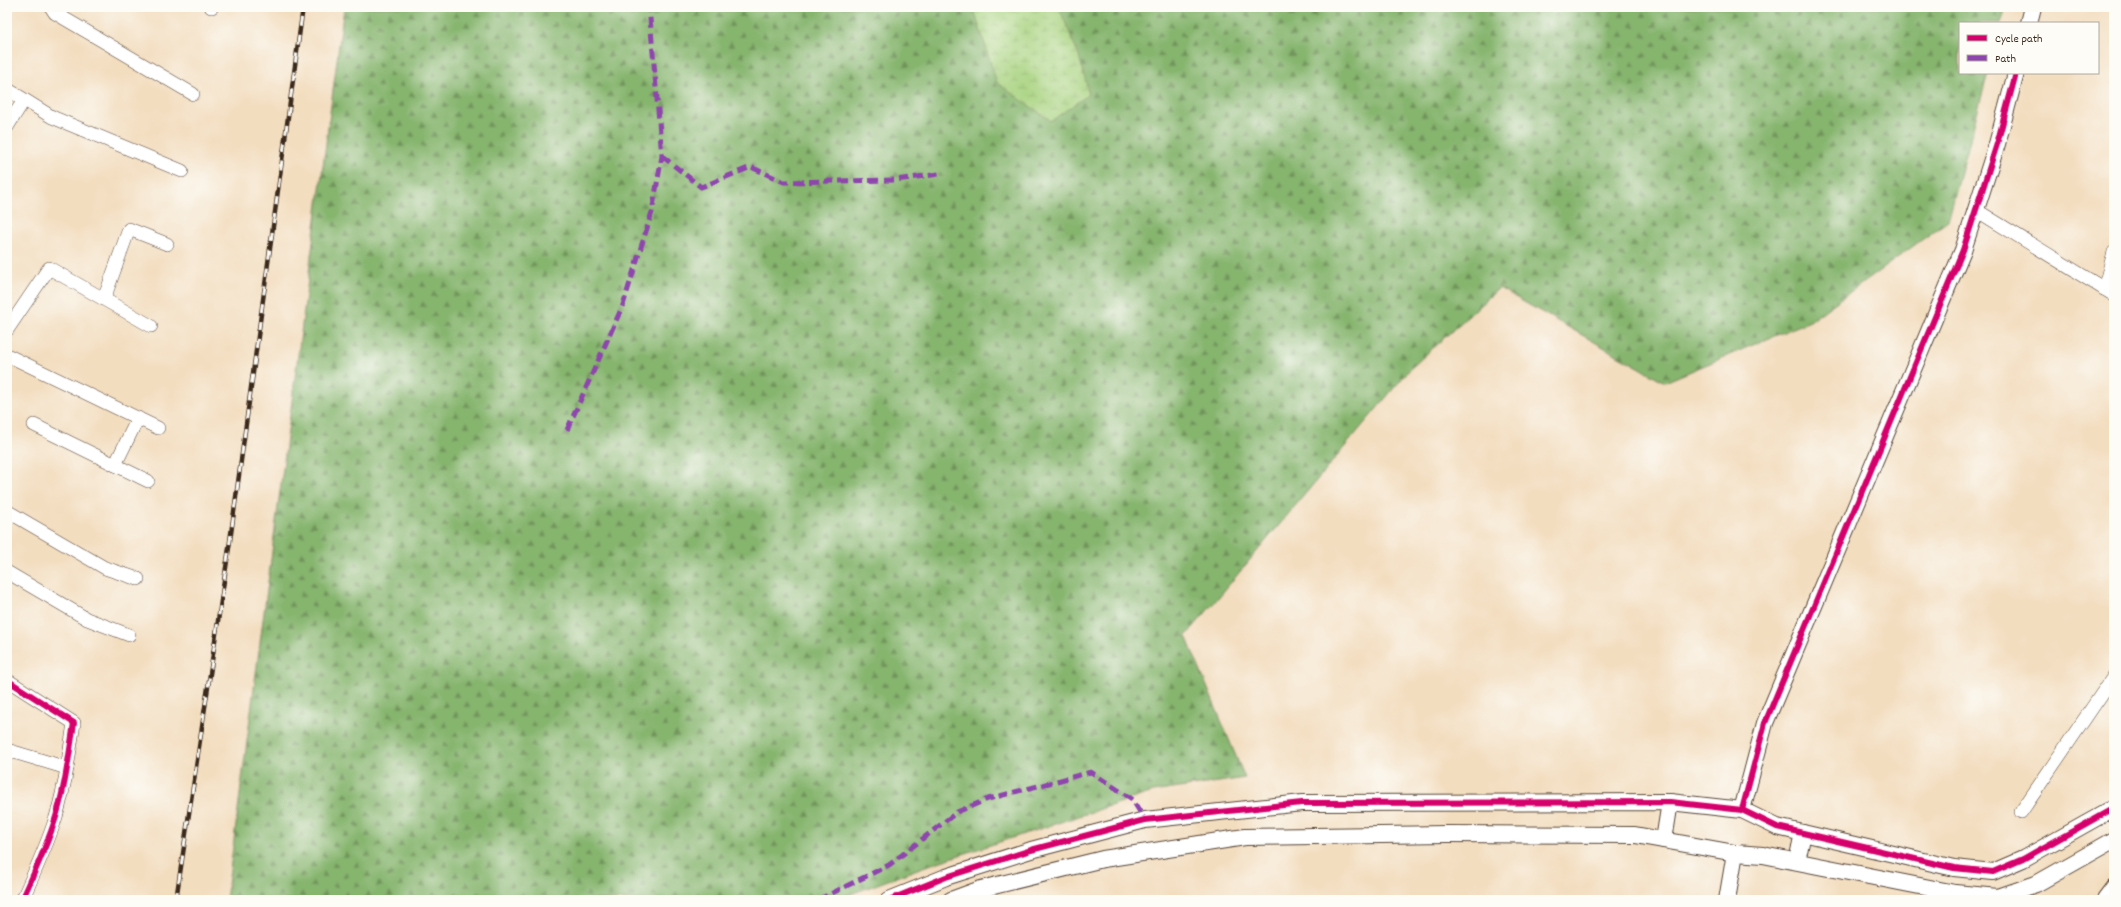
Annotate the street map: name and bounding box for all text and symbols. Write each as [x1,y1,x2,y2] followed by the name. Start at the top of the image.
[1959,22,2099,74] legend
[1995,31,2043,48] text: Cycle path
[1995,51,2016,68] text: Path

